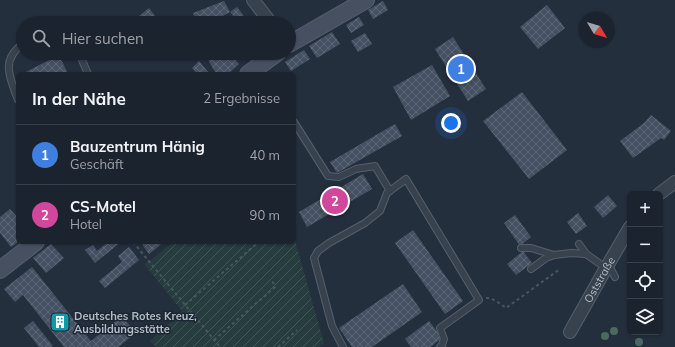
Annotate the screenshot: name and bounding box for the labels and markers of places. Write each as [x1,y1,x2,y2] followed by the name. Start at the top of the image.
[448,54,474,84] pin: 1
[322,186,348,216] pin: 2
[74,309,197,336] place label: Deutsches Rotes Kreuz, Ausbildungsstätte
[49,311,71,333] building icon: Deutsches Rotes Kreuz, Ausbildungsstätte

